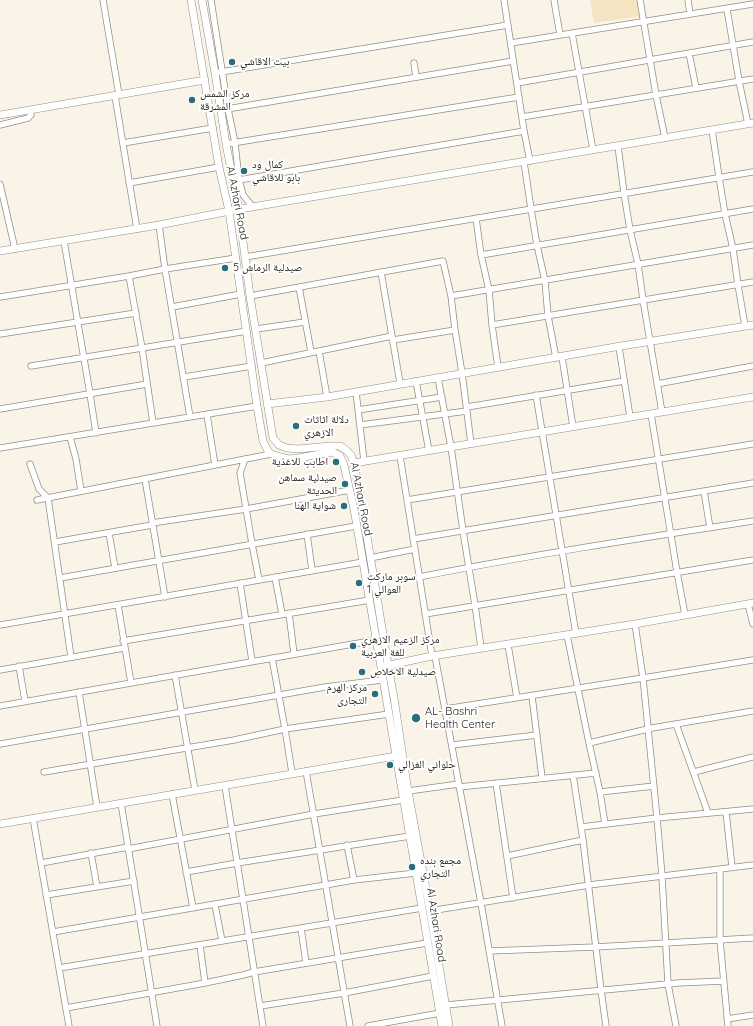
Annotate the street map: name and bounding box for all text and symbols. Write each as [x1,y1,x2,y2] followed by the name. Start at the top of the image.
[240,55,289,69] place label: بيت الاقاشي
[227,57,237,67] marker: بيت الاقاشي
[200,87,249,113] place label: مركز الشمس المشرقة
[187,95,197,105] marker: مركز الشمس المشرقة
[252,158,300,184] place label: كمال ود بابو للاقاشي
[223,165,251,241] street label: Al Azhari Road
[239,166,249,176] marker: كمال ود بابو للاقاشي
[233,261,302,275] place label: صيدلية الرماش 5
[220,263,230,273] marker: صيدلية الرماش 5
[304,413,349,439] place label: دلالة اثاثات الازهري
[291,421,301,431] marker: دلالة اثاثات الازهري
[272,455,328,469] place label: اطابب للاغذية
[331,457,341,467] marker: اطابب للاغذية
[347,461,375,537] street label: Al Azhari Road
[278,471,337,497] place label: صيدلية سماهن الحديثة
[340,479,350,489] marker: صيدلية سماهن الحديثة
[294,499,336,513] place label: شواية الهنا
[339,501,349,511] marker: شواية الهنا
[367,570,415,596] place label: سوبر ماركت العوالي 1
[354,578,364,588] marker: سوبر ماركت العوالي 1
[361,633,440,659] place label: مركز الزعيم الازهري للغة العربية
[348,641,358,651] marker: مركز الزعيم الازهري للغة العربية
[370,665,436,679] place label: صيدلية الاخلاص
[357,667,367,677] marker: صيدلية الاخلاص
[327,681,367,707] place label: مركز الهرم التجارى
[370,689,380,699] marker: مركز الهرم التجارى
[425,705,495,731] place label: AL- Bashri Health Center
[410,712,422,724] marker: AL- Bashri Health Center
[398,758,455,772] place label: حلواني الغزالي
[385,760,395,770] marker: حلواني الغزالي
[420,854,461,880] place label: مجمع بنده التجاري
[407,862,417,872] marker: مجمع بنده التجاري
[424,887,448,963] street label: Al Azhari Road

